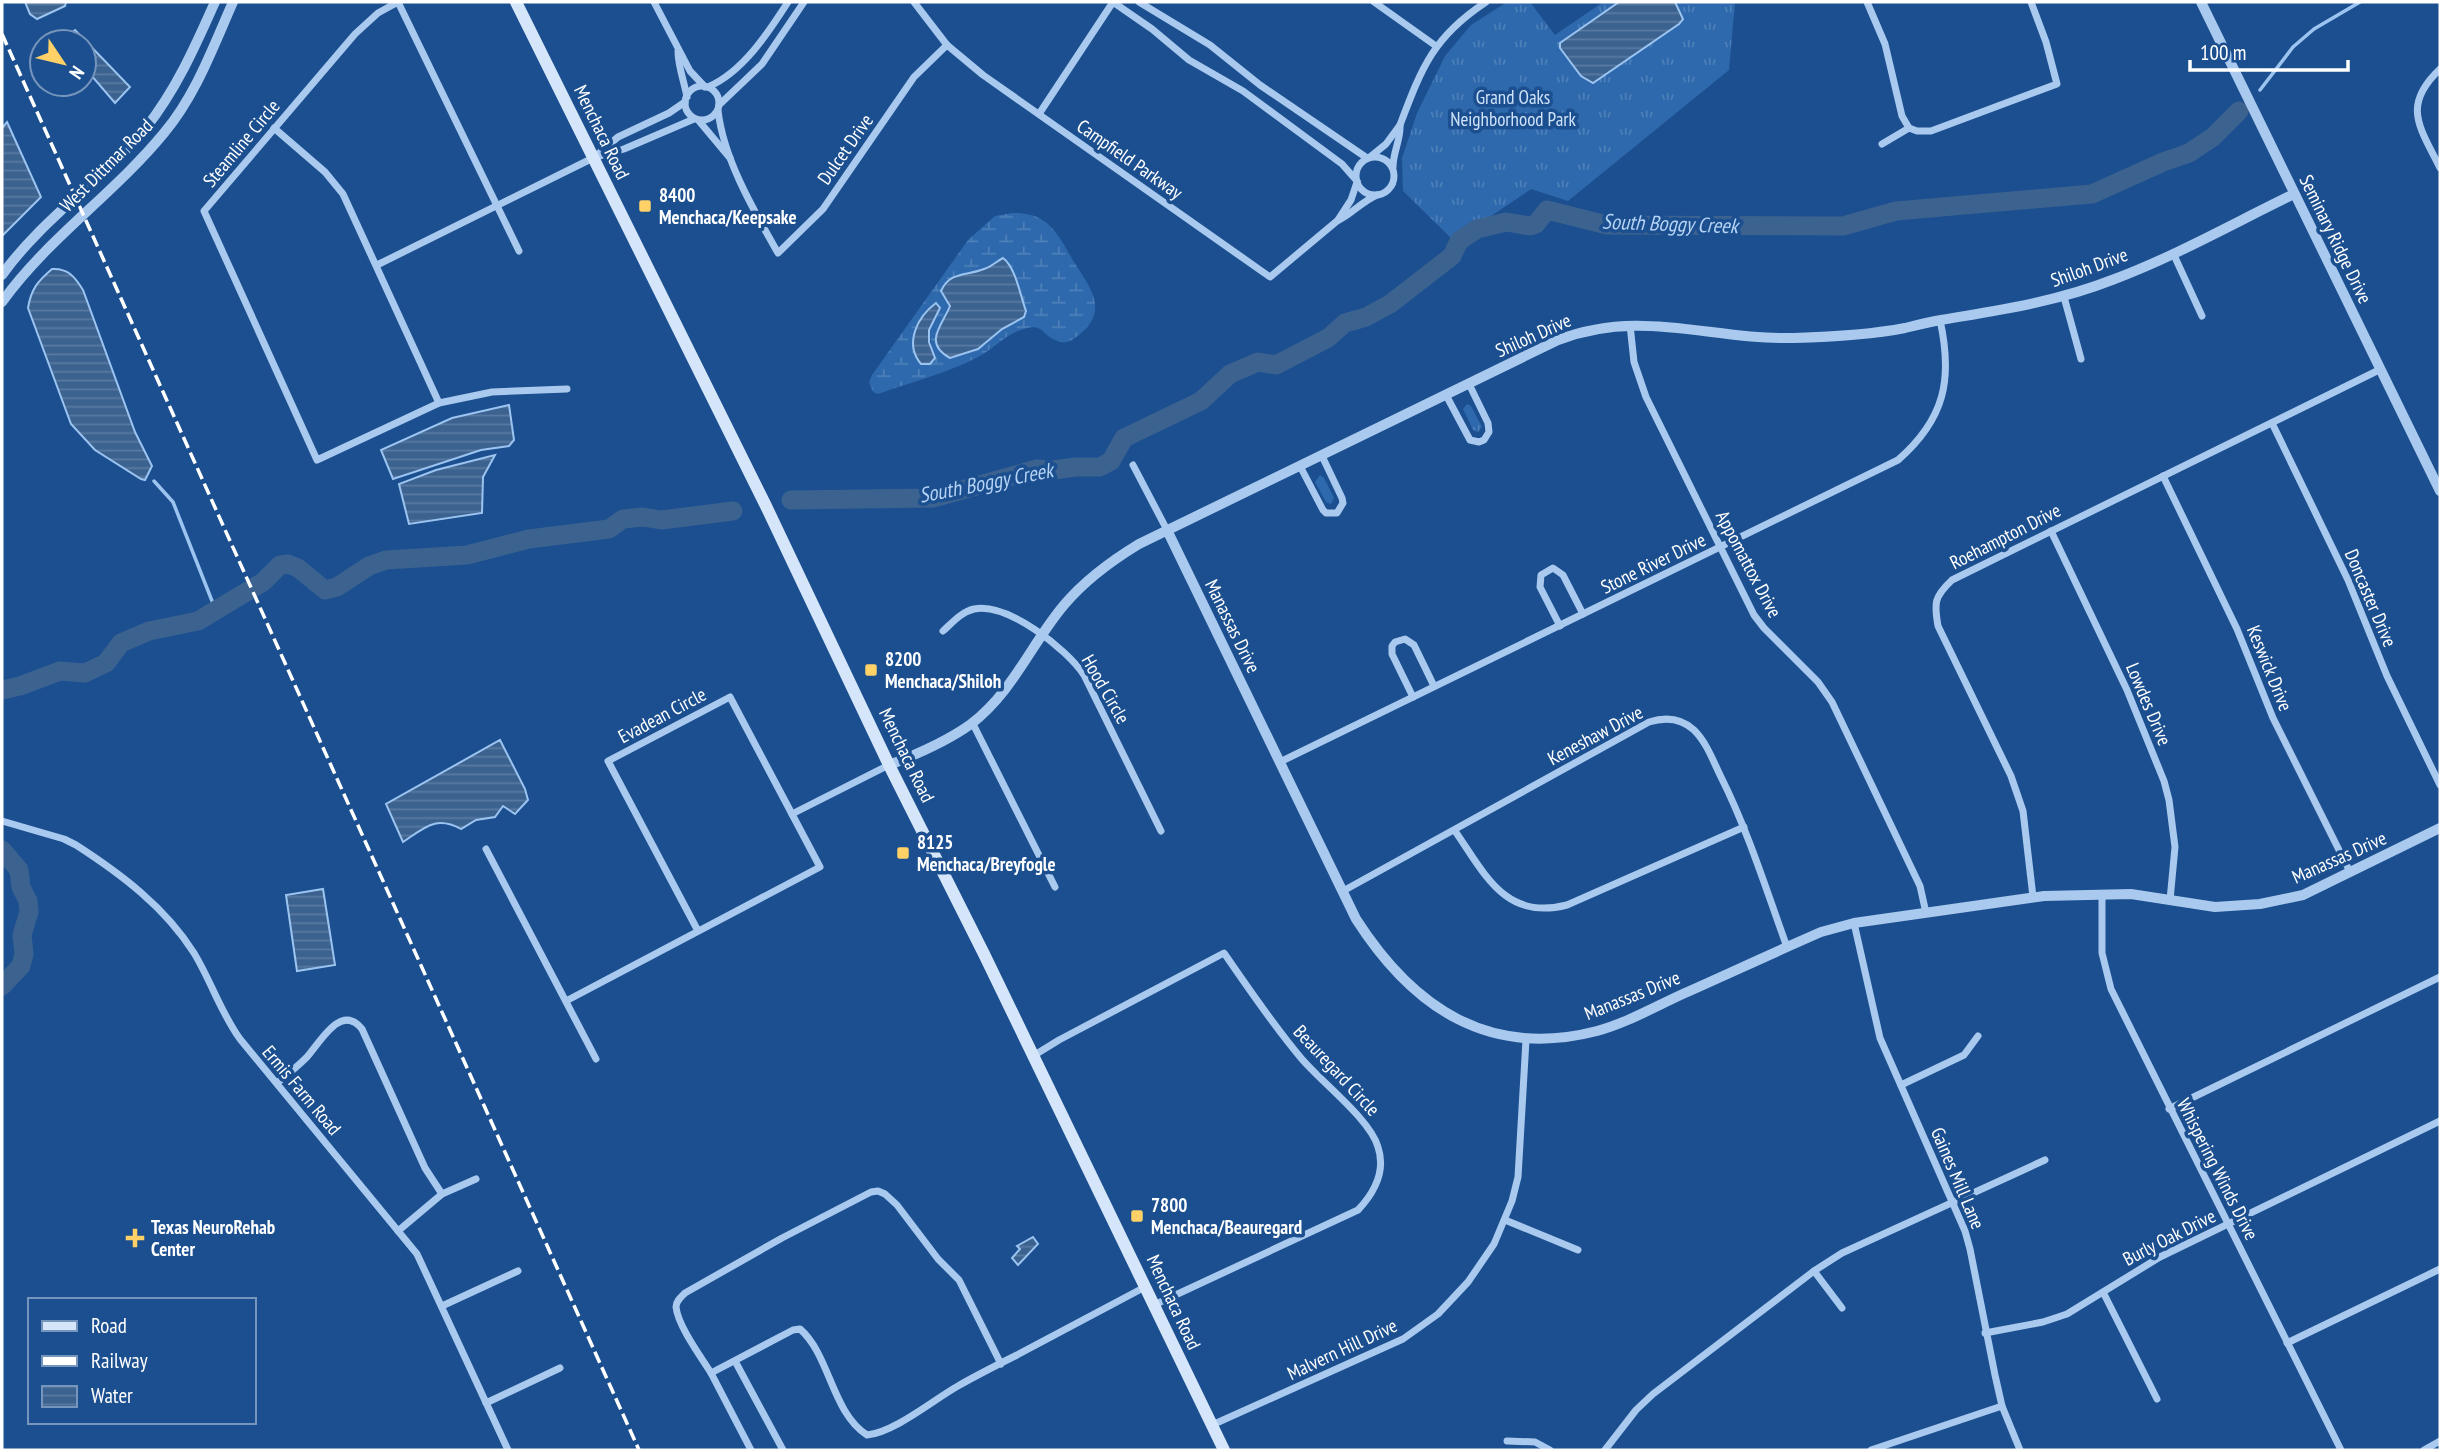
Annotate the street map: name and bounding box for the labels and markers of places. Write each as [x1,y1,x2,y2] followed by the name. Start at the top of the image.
[659,183,797,229] place label: 8400 Menchaca/Keepsake
[637,198,653,214] marker: 8400 Menchaca/Keepsake
[885,647,1001,693] place label: 8200 Menchaca/Shiloh
[863,662,879,678] marker: 8200 Menchaca/Shiloh
[917,830,1056,876] place label: 8125 Menchaca/Breyfogle
[895,845,911,861] marker: 8125 Menchaca/Breyfogle
[1151,1193,1302,1239] place label: 7800 Menchaca/Beauregard
[1129,1208,1145,1224] marker: 7800 Menchaca/Beauregard
[151,1215,275,1261] place label: Texas NeuroRehab Center
[125,1228,145,1248] marker: Texas NeuroRehab Center

